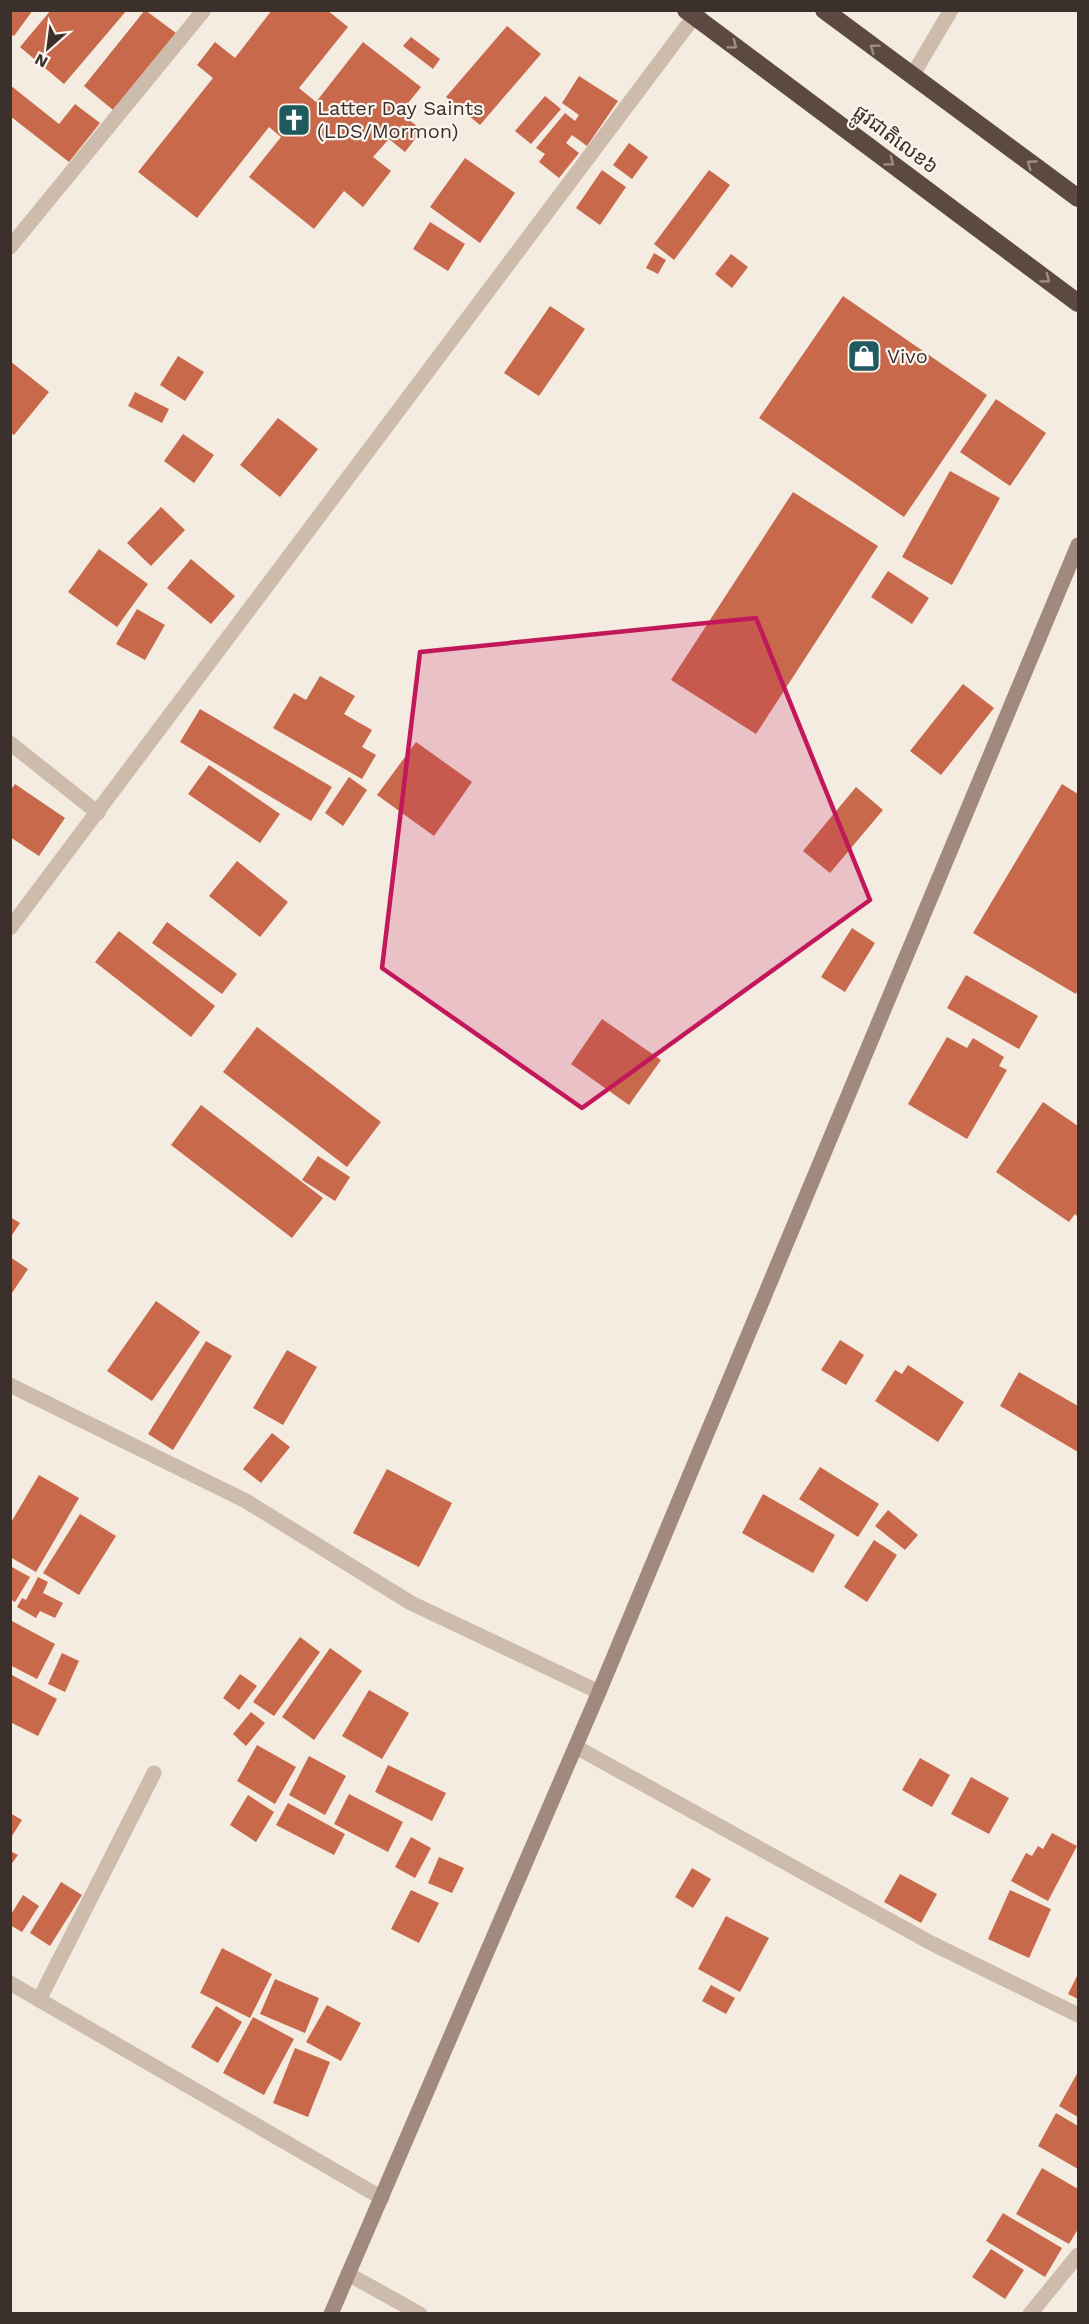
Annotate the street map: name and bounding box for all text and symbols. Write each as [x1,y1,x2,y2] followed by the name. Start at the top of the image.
[18,18,78,78] north arrow
[727,38,738,49] one-way arrow
[870,44,881,55] one-way arrow
[31,50,51,72] text: N
[317,96,484,143] place label: Latter Day Saints (LDS/Mormon)
[845,99,943,184] street label: ផ្លូវជាតិលេខ៦
[276,102,312,138] church icon: Latter Day Saints (LDS/Mormon)
[883,155,894,166] one-way arrow
[1027,160,1038,171] one-way arrow
[1039,271,1050,282] one-way arrow
[846,338,882,374] shop icon: Vivo
[887,344,928,368] place label: Vivo

